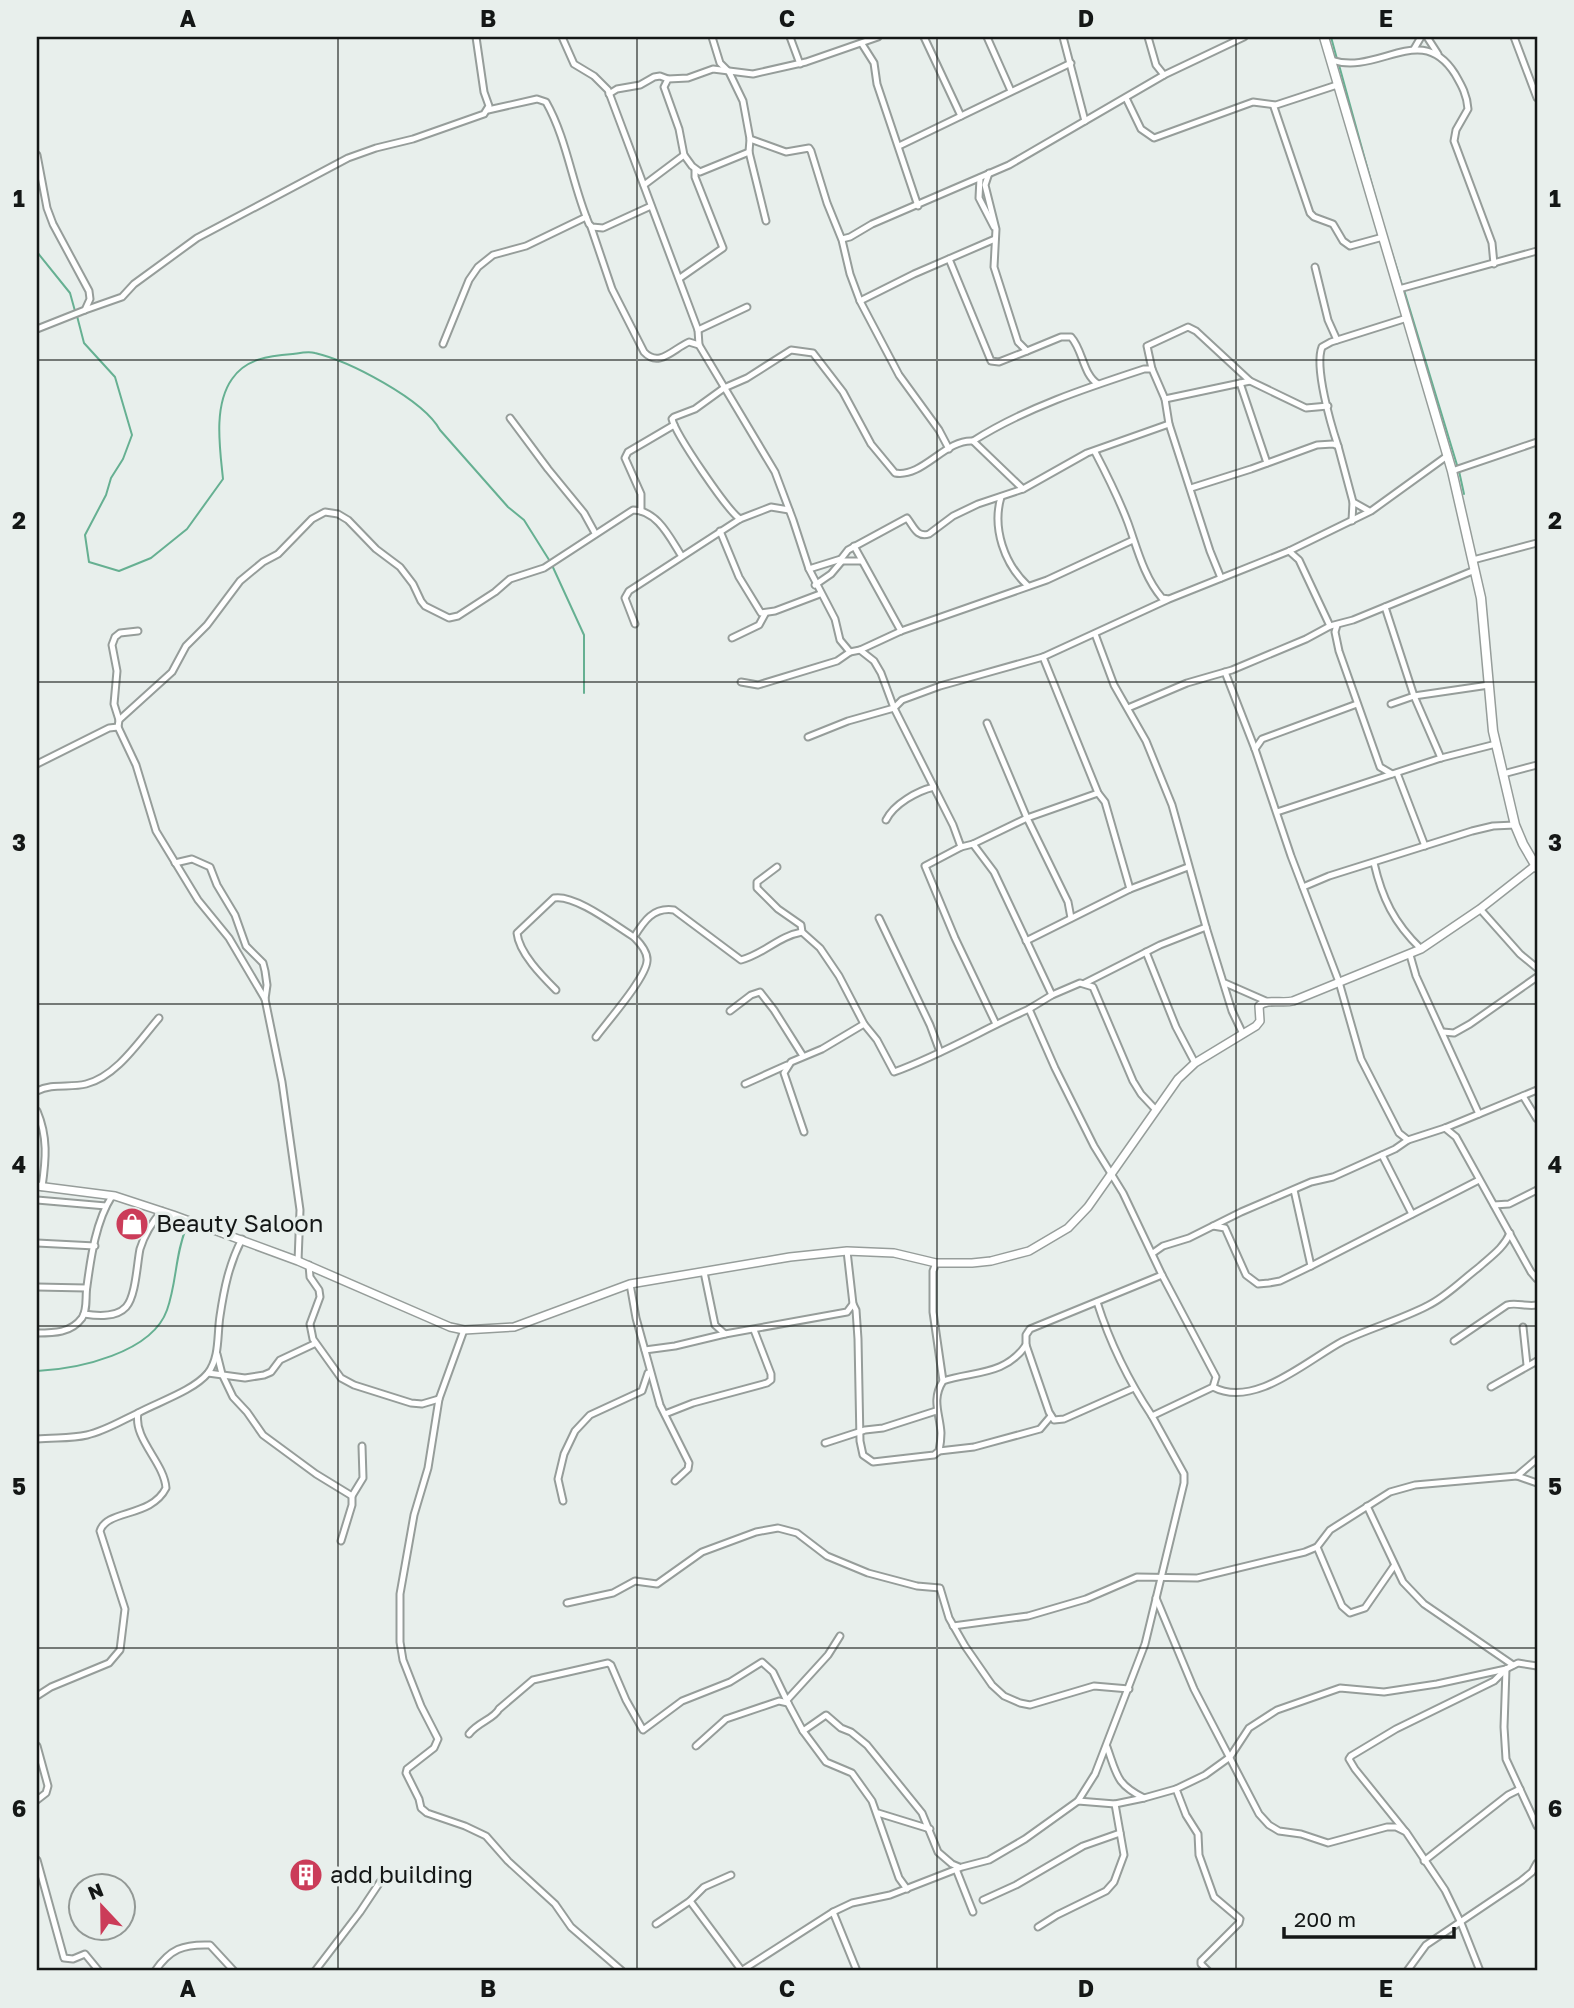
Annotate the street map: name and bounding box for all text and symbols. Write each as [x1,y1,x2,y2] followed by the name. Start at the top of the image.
[180,4,197,32] text: A
[480,4,496,32] text: B
[779,4,795,32] text: C
[1078,4,1094,32] text: D
[1379,4,1393,32] text: E
[13,184,25,212] text: 1
[1549,184,1561,212] text: 1
[12,506,26,534] text: 2
[1548,506,1562,534] text: 2
[12,828,26,856] text: 3
[1548,828,1562,856] text: 3
[12,1150,26,1178] text: 4
[1548,1150,1562,1178] text: 4
[113,1205,151,1243] shop icon: Beauty Saloon
[156,1208,324,1237] place label: Beauty Saloon
[12,1472,26,1500] text: 5
[1548,1472,1562,1500] text: 5
[12,1794,26,1822] text: 6
[1548,1794,1562,1822] text: 6
[287,1856,325,1894] building icon: add building
[330,1859,473,1888] place label: add building
[66,1871,136,1941] north arrow
[84,1877,106,1904] text: N
[1284,1896,1453,1940] scale bar
[1294,1906,1356,1932] text: 200 m
[180,1974,197,2002] text: A
[480,1974,496,2002] text: B
[779,1974,795,2002] text: C
[1078,1974,1094,2002] text: D
[1379,1974,1393,2002] text: E

